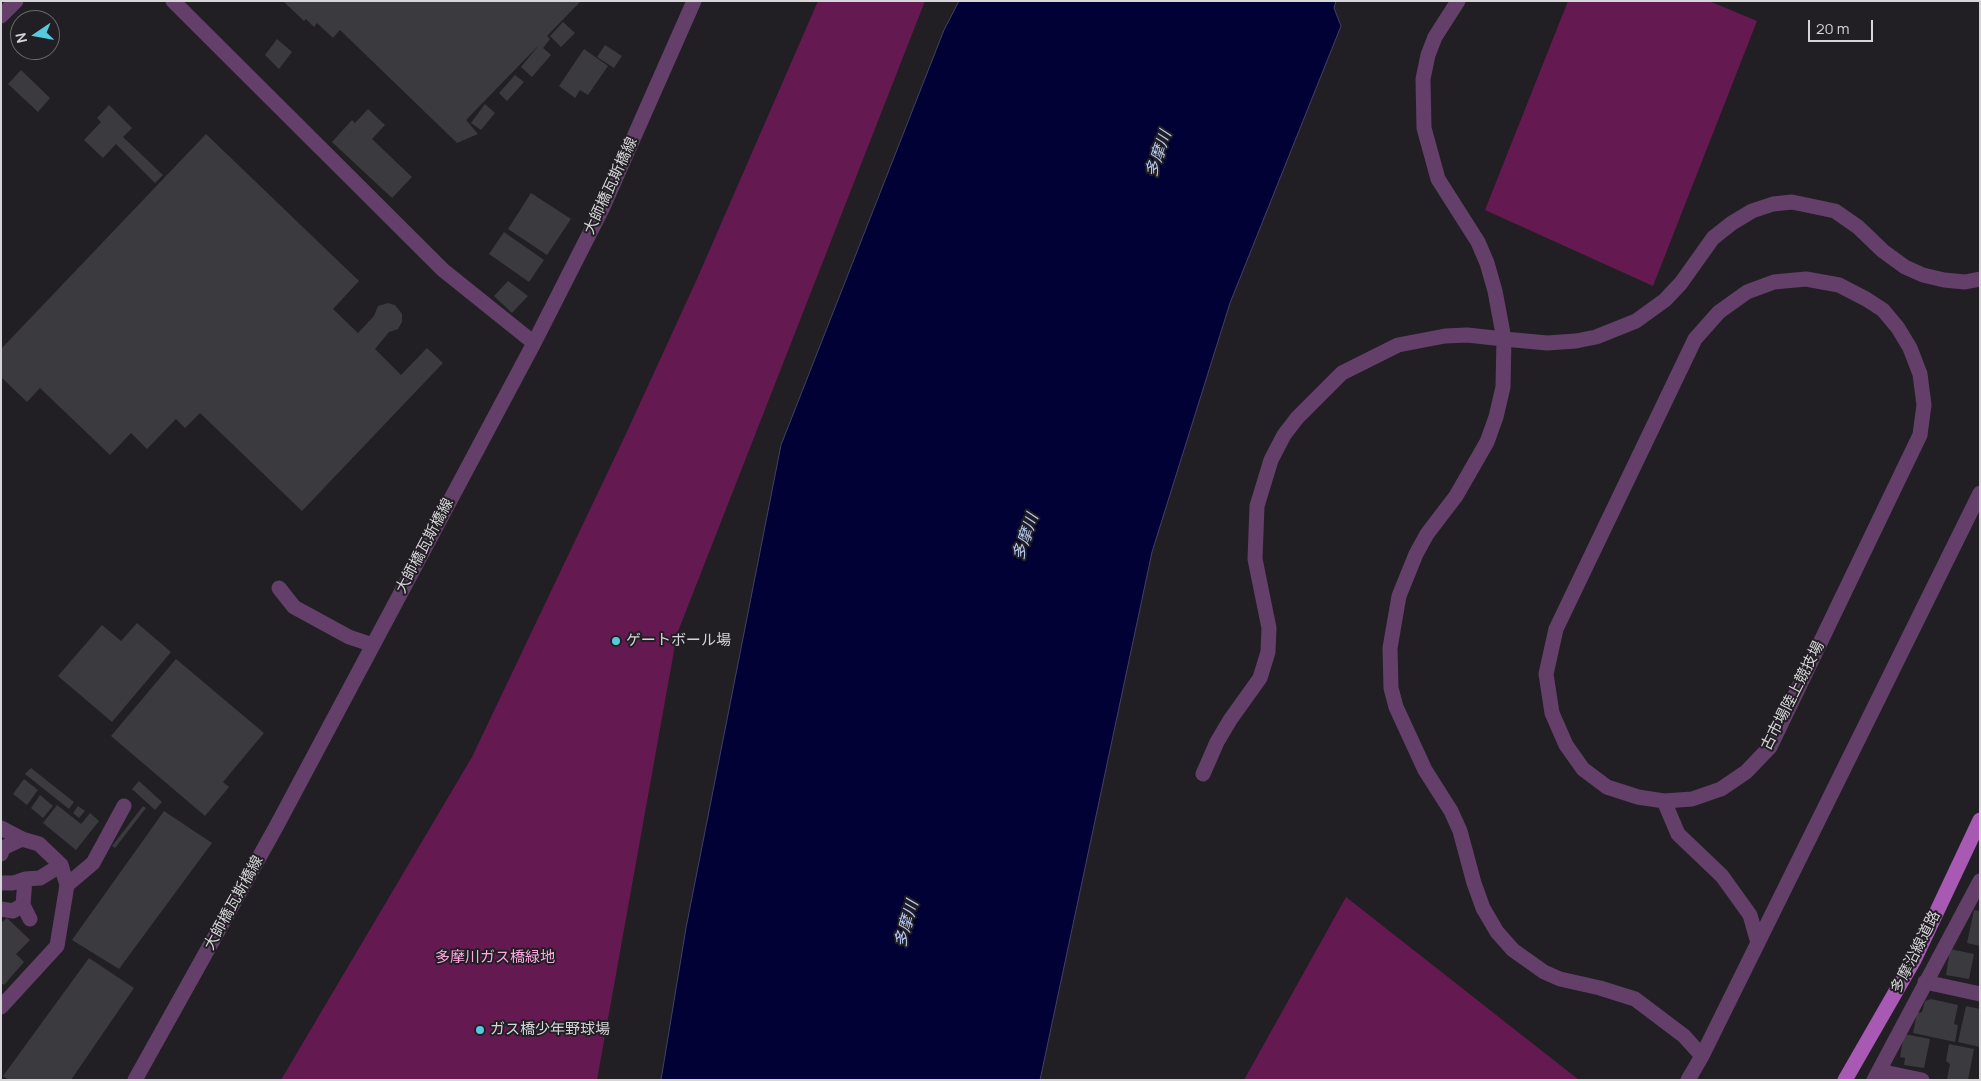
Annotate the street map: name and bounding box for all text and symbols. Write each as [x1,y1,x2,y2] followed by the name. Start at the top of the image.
[10,10,60,60] north arrow
[1811,10,1876,42] scale bar
[1816,18,1849,39] text: 20 m
[10,31,31,45] text: N
[1142,128,1176,180] water label: 多摩川
[581,135,641,237] street label: 大師橋瓦斯橋線
[392,495,458,597] street label: 大師橋瓦斯橋線
[1009,511,1043,563] water label: 多摩川
[626,632,731,650] place label: ゲートボール場
[610,635,622,647] marker: ゲートボール場
[1758,638,1828,754] street label: 古市場陸上競技場
[201,853,267,953] street label: 大師橋瓦斯橋線
[891,898,923,950] water label: 多摩川
[1888,908,1944,996] street label: 多摩沿線道路
[435,949,555,967] park label: 多摩川ガス橋緑地
[490,1021,610,1039] place label: ガス橋少年野球場
[474,1024,486,1036] marker: ガス橋少年野球場

